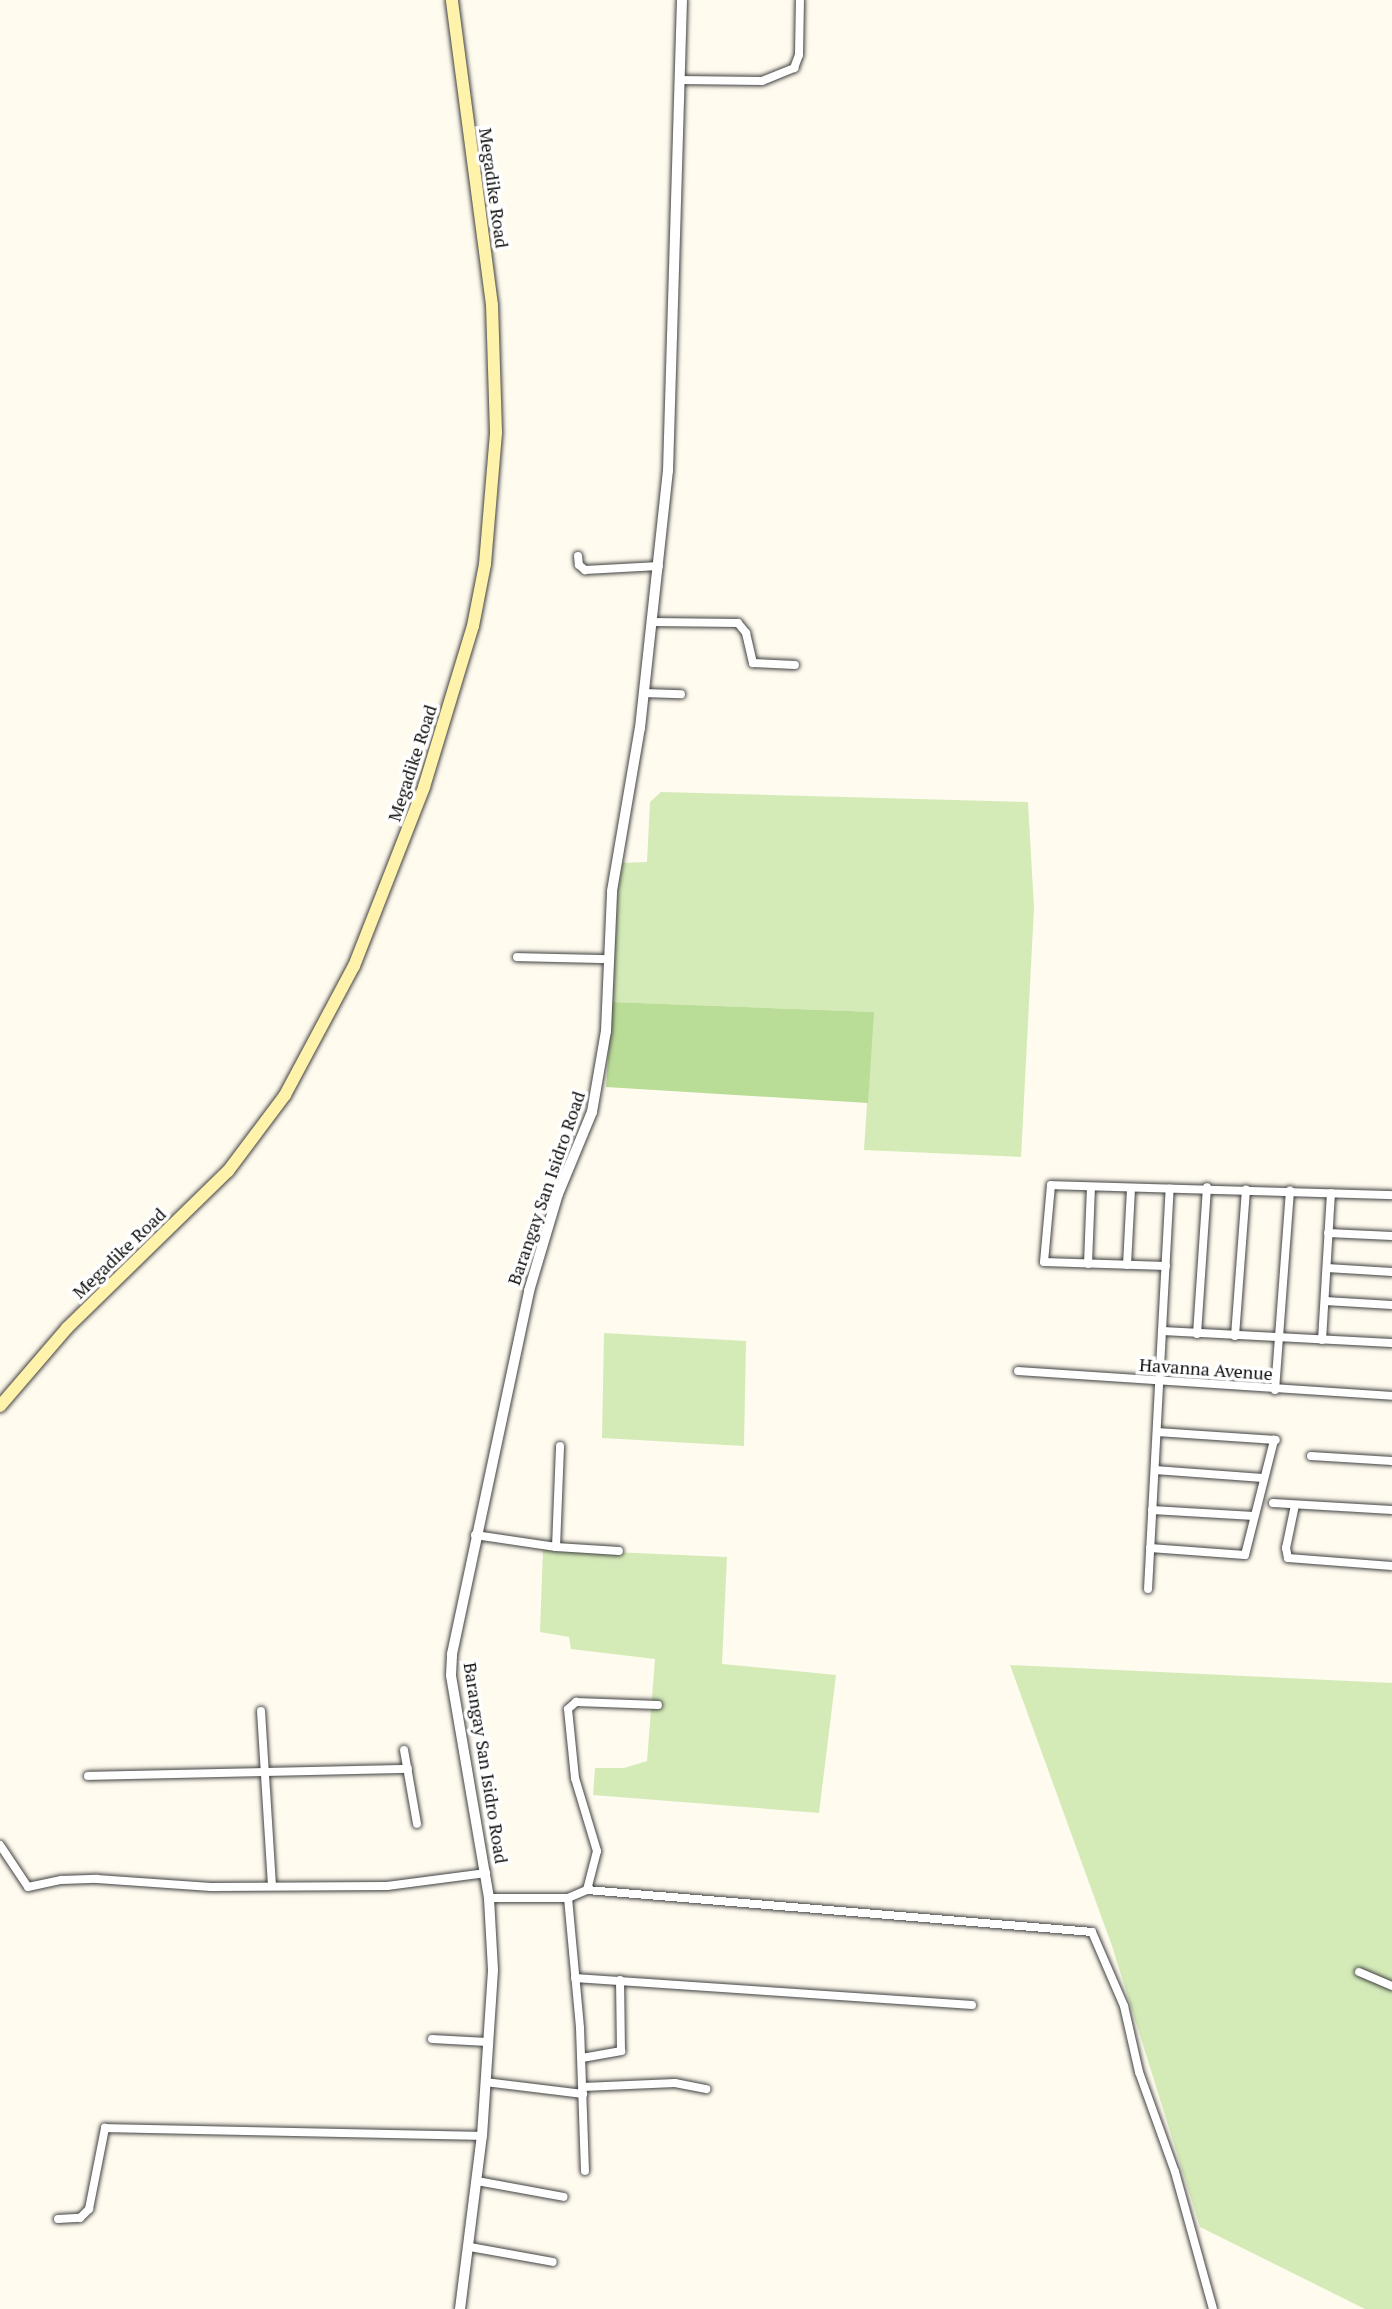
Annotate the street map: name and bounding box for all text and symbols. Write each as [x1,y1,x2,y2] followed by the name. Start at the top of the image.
[475,126,513,250] street label: Megadike Road
[383,702,441,824] street label: Megadike Road
[503,1088,589,1288] street label: Barangay San Isidro Road
[68,1203,170,1303] street label: Megadike Road
[1138,1354,1274,1384] street label: Havanna Avenue
[459,1661,513,1865] street label: Barangay San Isidro Road

